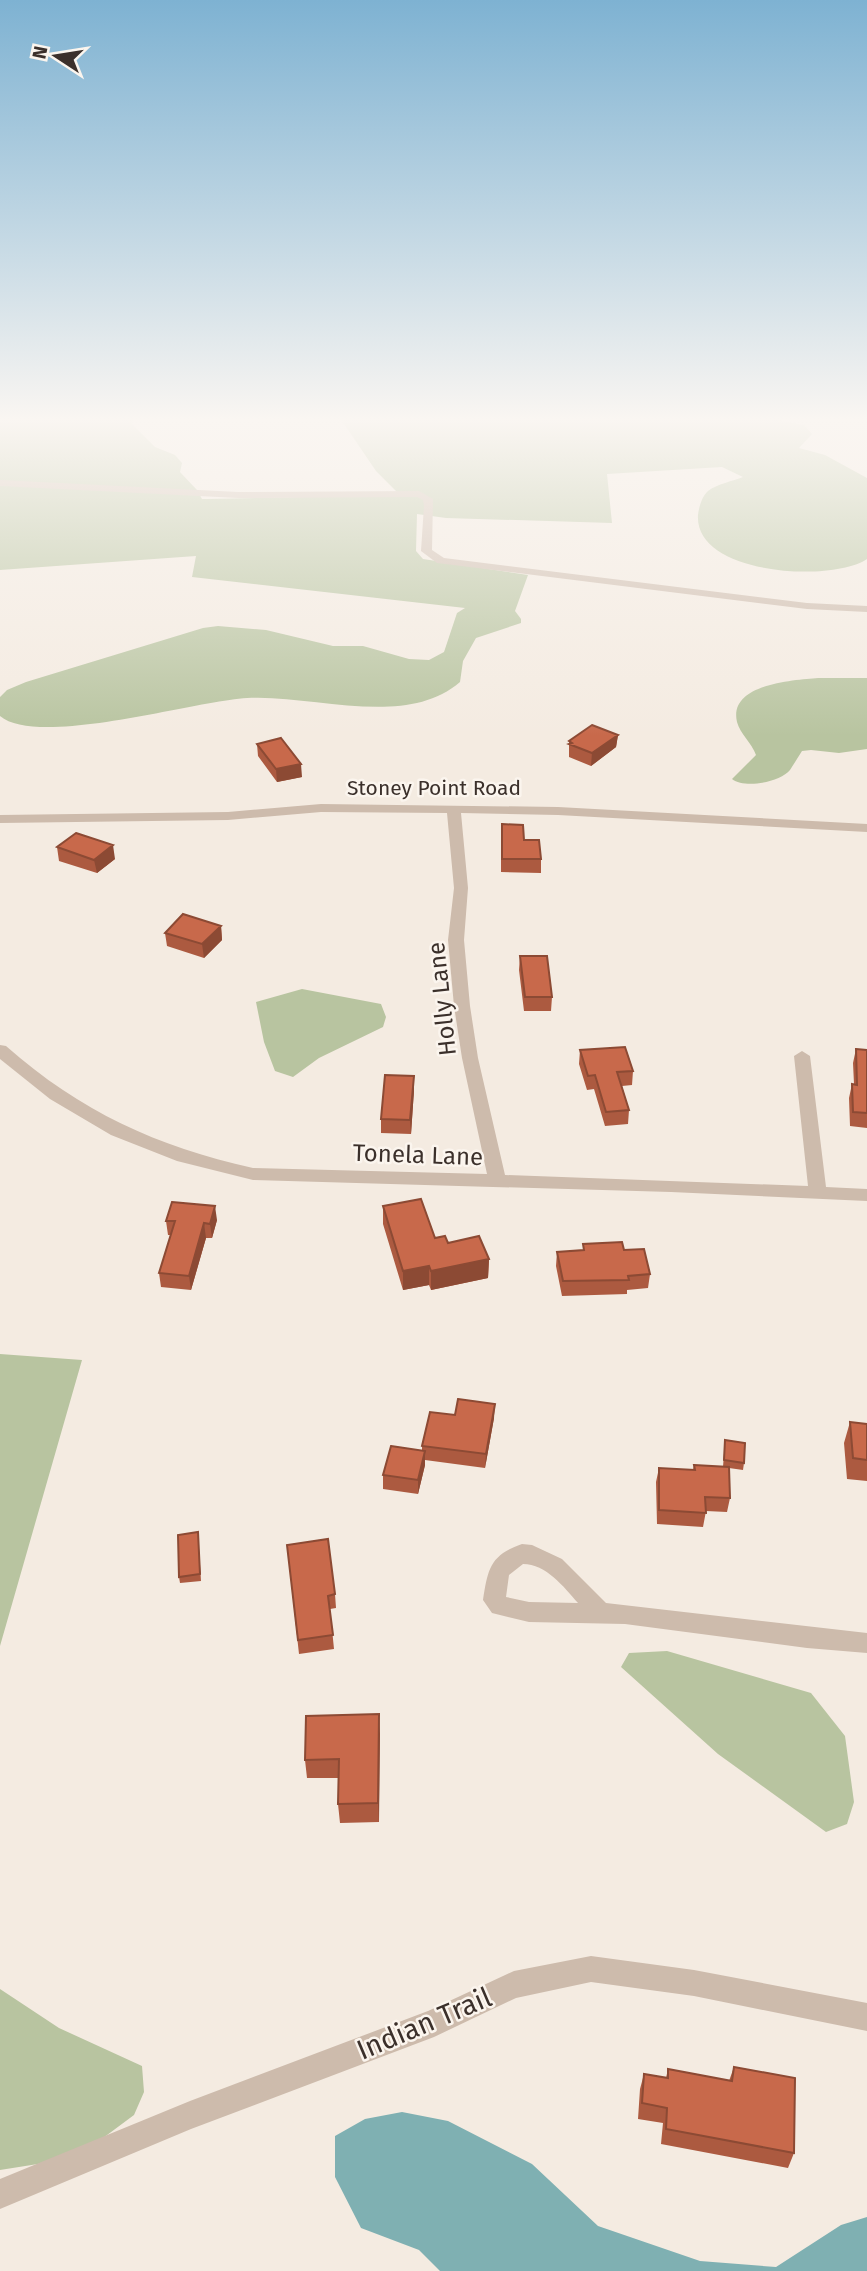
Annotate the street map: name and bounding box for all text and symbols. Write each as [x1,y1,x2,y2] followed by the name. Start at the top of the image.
[21,21,91,91] north arrow
[27,44,52,61] text: N
[347,775,521,801] street label: Stoney Point Road
[422,941,462,1057] street label: Holly Lane
[352,1139,484,1171] street label: Tonela Lane
[352,1980,497,2067] street label: Indian Trail

